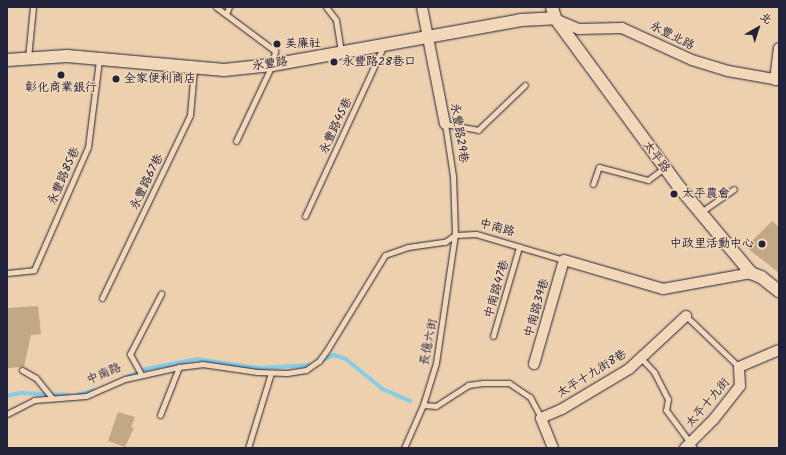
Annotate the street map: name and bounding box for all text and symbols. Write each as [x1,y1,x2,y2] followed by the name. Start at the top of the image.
[738,8,778,48] north arrow
[756,8,775,29] text: 北
[647,19,697,53] street label: 永豐北路
[285,37,321,51] place label: 美廉社
[272,39,282,49] marker: 美廉社
[251,54,289,74] street label: 永豐路
[342,55,416,69] place label: 永豐路28巷口
[329,57,339,67] marker: 永豐路28巷口
[56,70,66,80] marker: 彰化商業銀行
[124,72,196,86] place label: 全家便利商店
[111,74,121,84] marker: 全家便利商店
[25,81,97,95] place label: 彰化商業銀行
[317,95,355,157] street label: 永豐路45巷
[447,102,471,164] street label: 永豐路29巷
[639,138,673,176] street label: 太平路
[45,145,83,207] street label: 永豐路85巷
[127,152,167,212] street label: 永豐路67巷
[682,187,730,201] place label: 太平農會
[669,189,679,199] marker: 太平農會
[478,216,516,240] street label: 中南路
[670,237,754,251] place label: 中政里活動中心
[757,239,767,249] marker: 中政里活動中心
[482,258,512,320] street label: 中南路47巷
[522,277,552,339] street label: 中南路39巷
[417,317,441,367] street label: 長億六街
[555,347,629,401] street label: 太平十九街8巷
[85,360,123,388] street label: 中南路
[683,375,733,431] street label: 太平十九街

